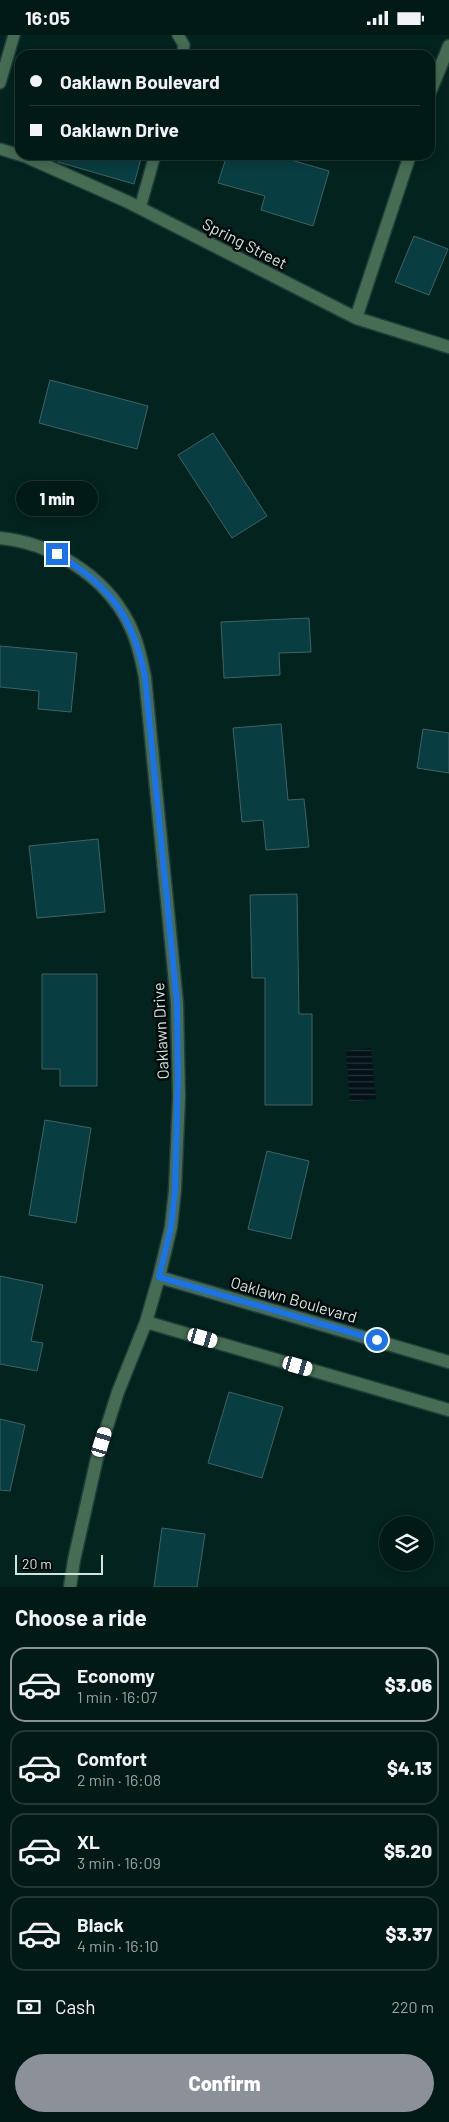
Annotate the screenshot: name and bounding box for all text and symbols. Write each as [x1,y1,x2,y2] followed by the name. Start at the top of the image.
[25,6,70,29] text: 16:05
[60,70,220,93] text: Oaklawn Boulevard
[60,118,179,141] text: Oaklawn Drive
[200,214,290,272] street label: Spring Street
[16,481,98,517] callout: 1 min
[39,489,75,508] text: 1 min
[46,543,68,565] route end
[148,982,172,1080] street label: Oaklawn Drive
[229,1272,359,1326] street label: Oaklawn Boulevard
[186,1327,219,1349] car
[366,1329,388,1351] route start
[281,1355,314,1377] car
[90,1425,113,1459] car
[379,1516,434,1571] map controls
[379,1516,434,1571] button: layers
[15,1552,102,1575] scale bar
[22,1555,52,1572] text: 20 m
[15,1604,147,1630] text: Choose a ride
[17,1662,62,1707] icon: car
[77,1664,155,1687] text: Economy
[385,1673,432,1696] text: $3.06
[77,1687,157,1706] text: 1 min · 16:07
[17,1745,62,1790] icon: car
[77,1747,147,1770] text: Comfort
[387,1756,432,1779] text: $4.13
[77,1770,161,1789] text: 2 min · 16:08
[17,1828,62,1873] icon: car
[77,1830,100,1853] text: XL
[384,1839,432,1862] text: $5.20
[77,1853,161,1872] text: 3 min · 16:09
[17,1911,62,1956] icon: car
[77,1913,124,1936] text: Black
[386,1922,432,1945] text: $3.37
[77,1936,159,1955] text: 4 min · 16:10
[15,1993,43,2021] icon: cash
[55,1995,96,2018] text: Cash
[391,1997,434,2016] text: 220 m
[15,2054,434,2112] button: Confirm

